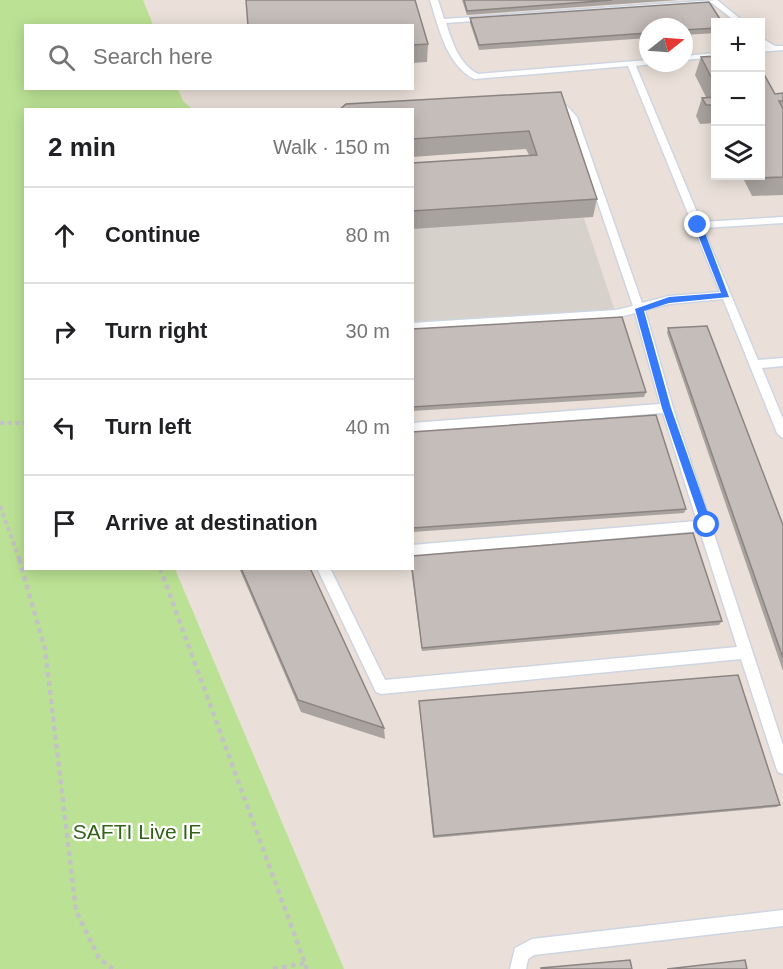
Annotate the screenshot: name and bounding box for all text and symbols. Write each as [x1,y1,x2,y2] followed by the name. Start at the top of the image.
[639,18,693,72] north arrow
[711,18,765,180] map controls
[711,18,765,72] button: +
[24,24,414,90] search box
[45,41,78,74] icon: search
[93,44,213,69] text: Search here
[711,72,765,126] button: −
[711,126,765,180] button: layers
[48,132,116,162] text: 2 min
[273,136,390,158] text: Walk · 150 m
[684,211,710,237] route end
[48,219,81,252] icon: ahead
[105,222,200,247] text: Continue
[346,224,390,246] text: 80 m
[48,315,81,348] icon: right
[105,318,207,343] text: Turn right
[346,320,390,342] text: 30 m
[48,411,81,444] icon: left
[105,414,191,439] text: Turn left
[346,416,390,438] text: 40 m
[48,507,81,540] icon: arrive
[105,510,318,535] text: Arrive at destination
[693,511,719,537] route start
[73,820,201,843] park label: SAFTI Live IF

